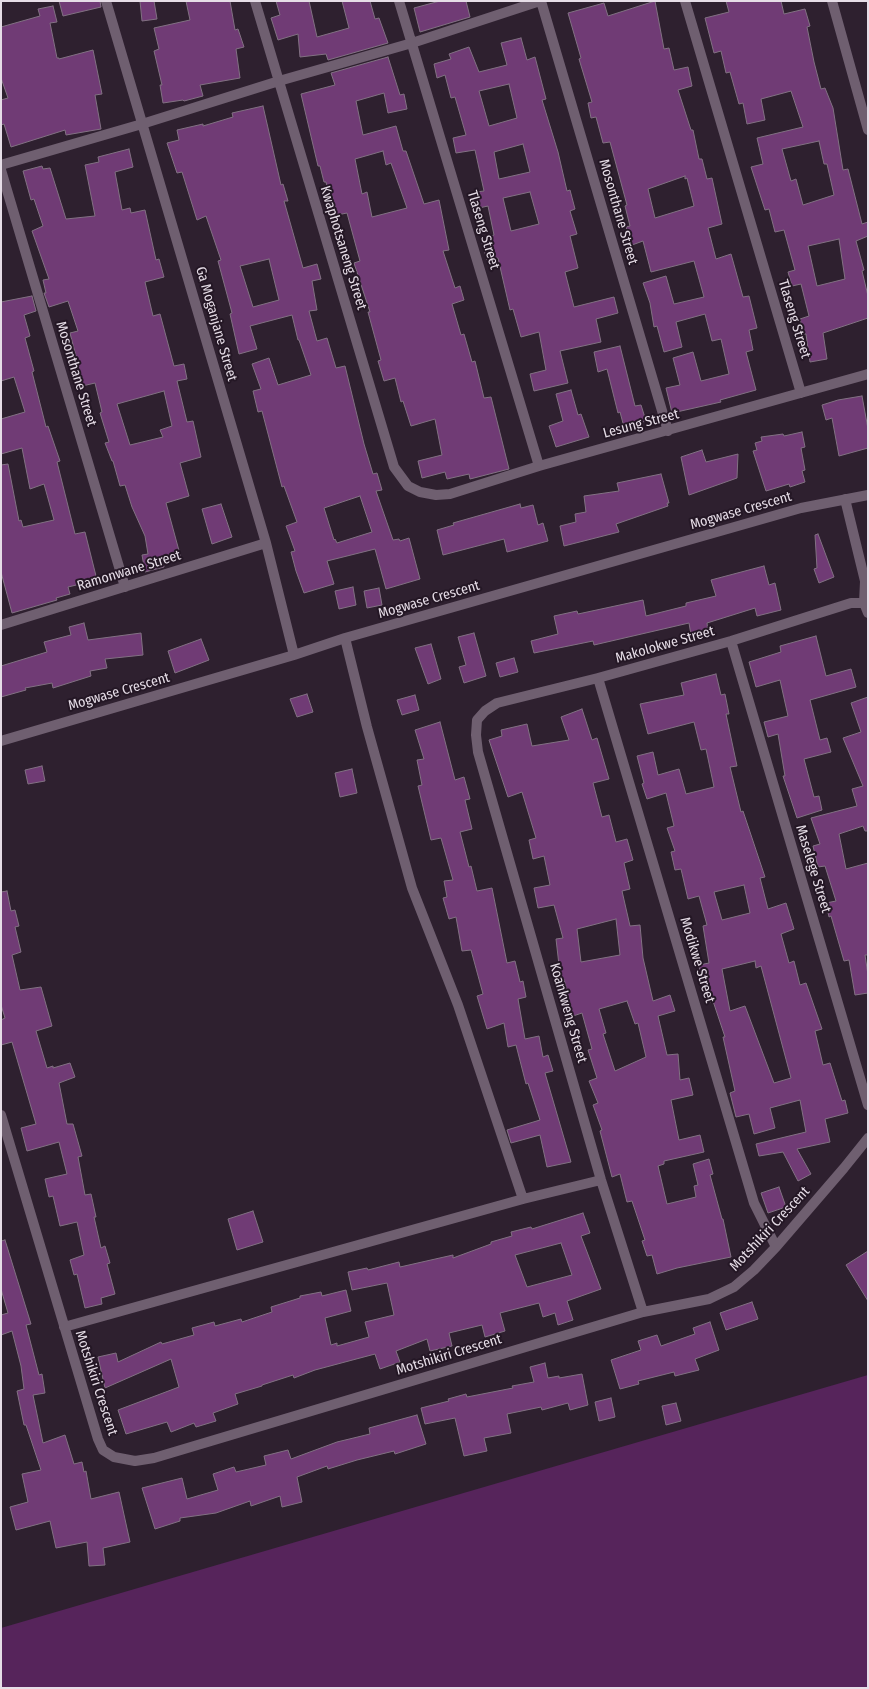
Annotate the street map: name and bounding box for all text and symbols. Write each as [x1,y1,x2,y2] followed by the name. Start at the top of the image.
[595,157,641,267] street label: Mosonthane Street
[316,184,370,312] street label: Kwaphotsaneng Street
[463,189,503,271] street label: Tlaseng Street
[192,265,240,383] street label: Ga Moganjane Street
[774,278,814,360] street label: Tlaseng Street
[52,319,100,429] street label: Mosonthane Street
[601,406,681,442] street label: Lesung Street
[688,488,794,534] street label: Mogwase Crescent
[75,547,183,595] street label: Ramonwane Street
[376,577,482,623] street label: Mogwase Crescent
[614,623,716,667] street label: Makolokwe Street
[66,669,172,715] street label: Mogwase Crescent
[792,823,834,915] street label: Maselege Street
[676,915,718,1005] street label: Modikwe Street
[546,961,590,1065] street label: Koankweng Street
[727,1183,813,1275] street label: Motshikiri Crescent
[71,1328,121,1438] street label: Motshikiri Crescent
[394,1331,504,1379] street label: Motshikiri Crescent

